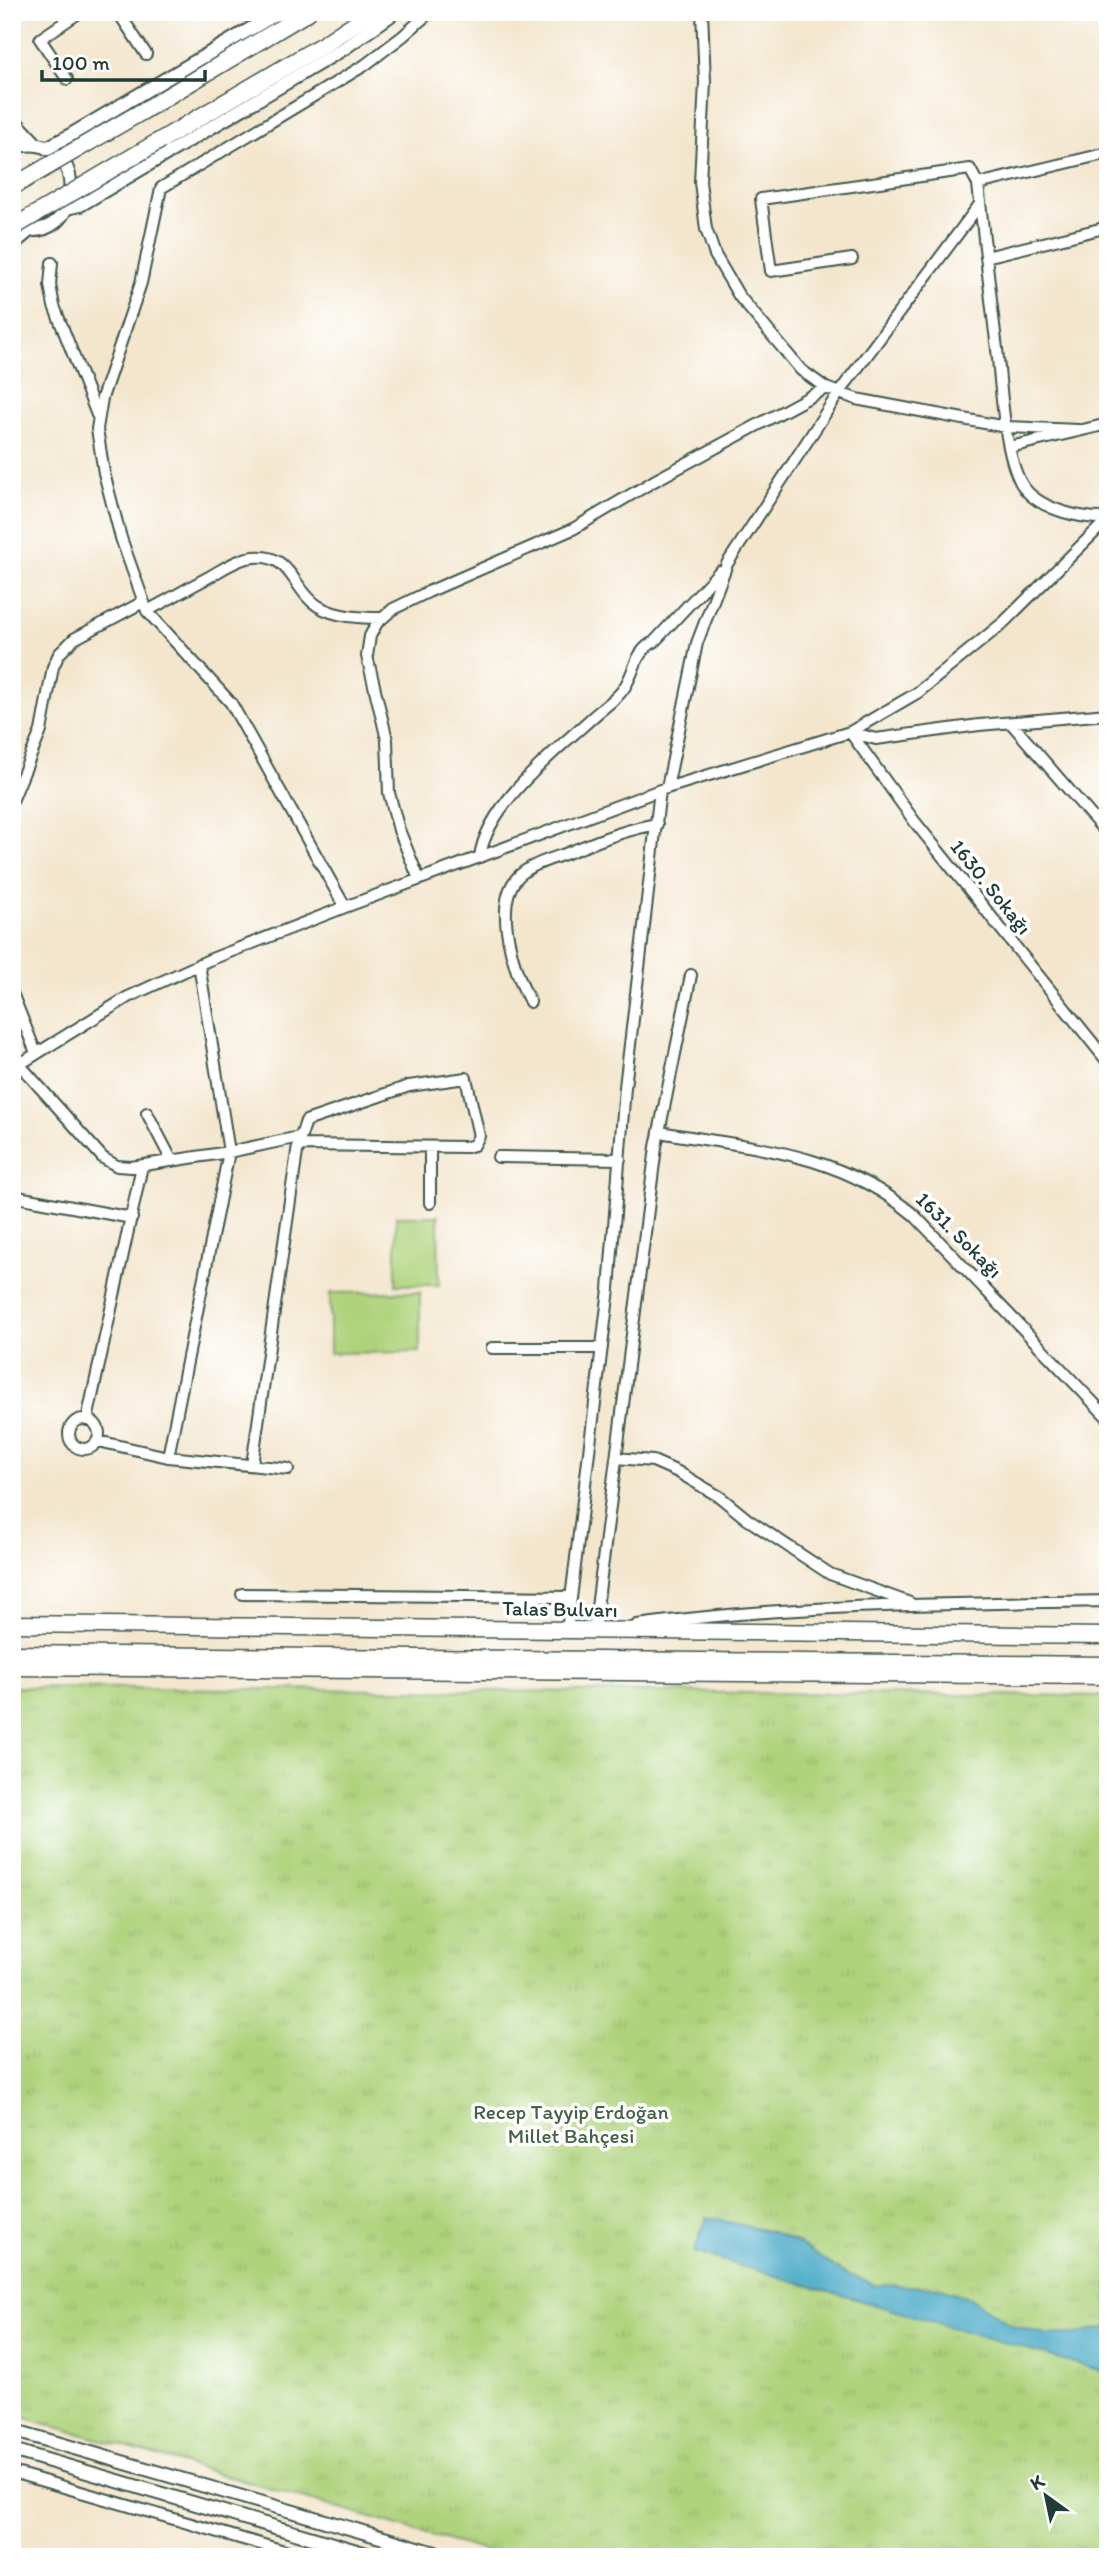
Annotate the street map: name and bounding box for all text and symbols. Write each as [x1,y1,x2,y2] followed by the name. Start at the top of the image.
[42,38,205,82] scale bar
[52,50,110,75] text: 100 m
[945,834,1037,939] street label: 1630. Sokağı
[911,1186,1008,1283] street label: 1631. Sokağı
[502,1595,618,1622] street label: Talas Bulvarı
[473,2099,669,2148] park label: Recep Tayyip Erdoğan Millet Bahçesi
[1012,2460,1082,2530] north arrow
[1026,2469,1049,2495] text: K

